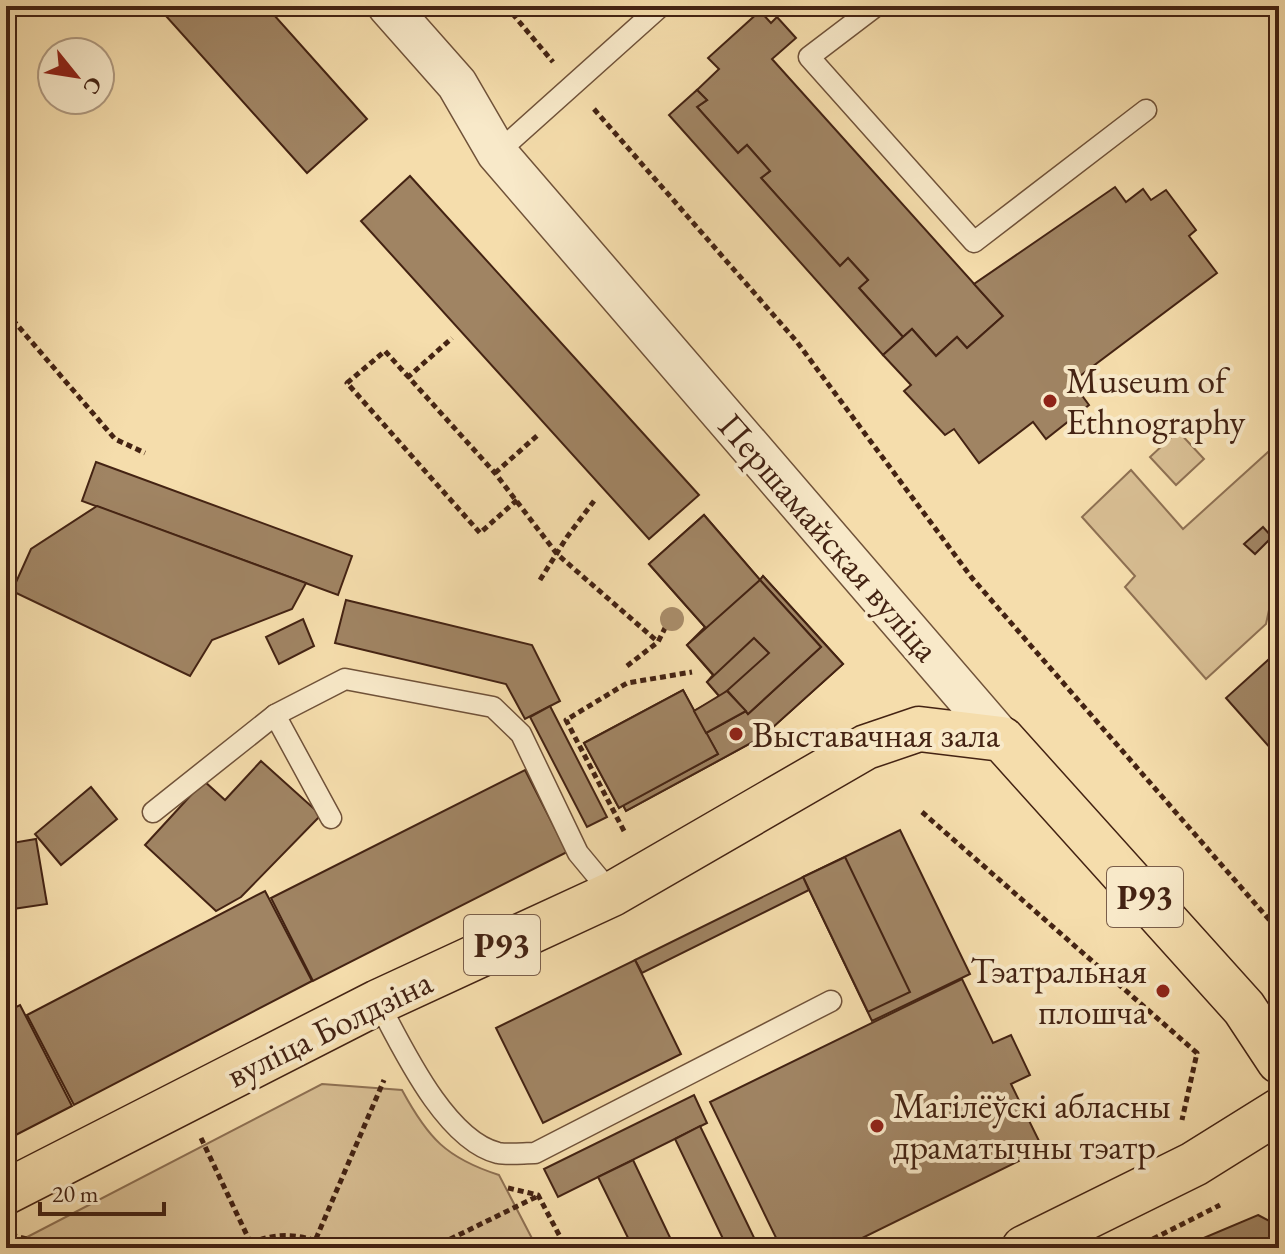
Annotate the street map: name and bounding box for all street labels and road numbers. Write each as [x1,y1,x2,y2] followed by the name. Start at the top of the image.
[708,403,950,672] street label: Першамайская вуліца
[1107,867,1183,927] road number: Р93
[464,915,540,975] road number: Р93
[218,958,440,1098] street label: вуліца Болдзіна

